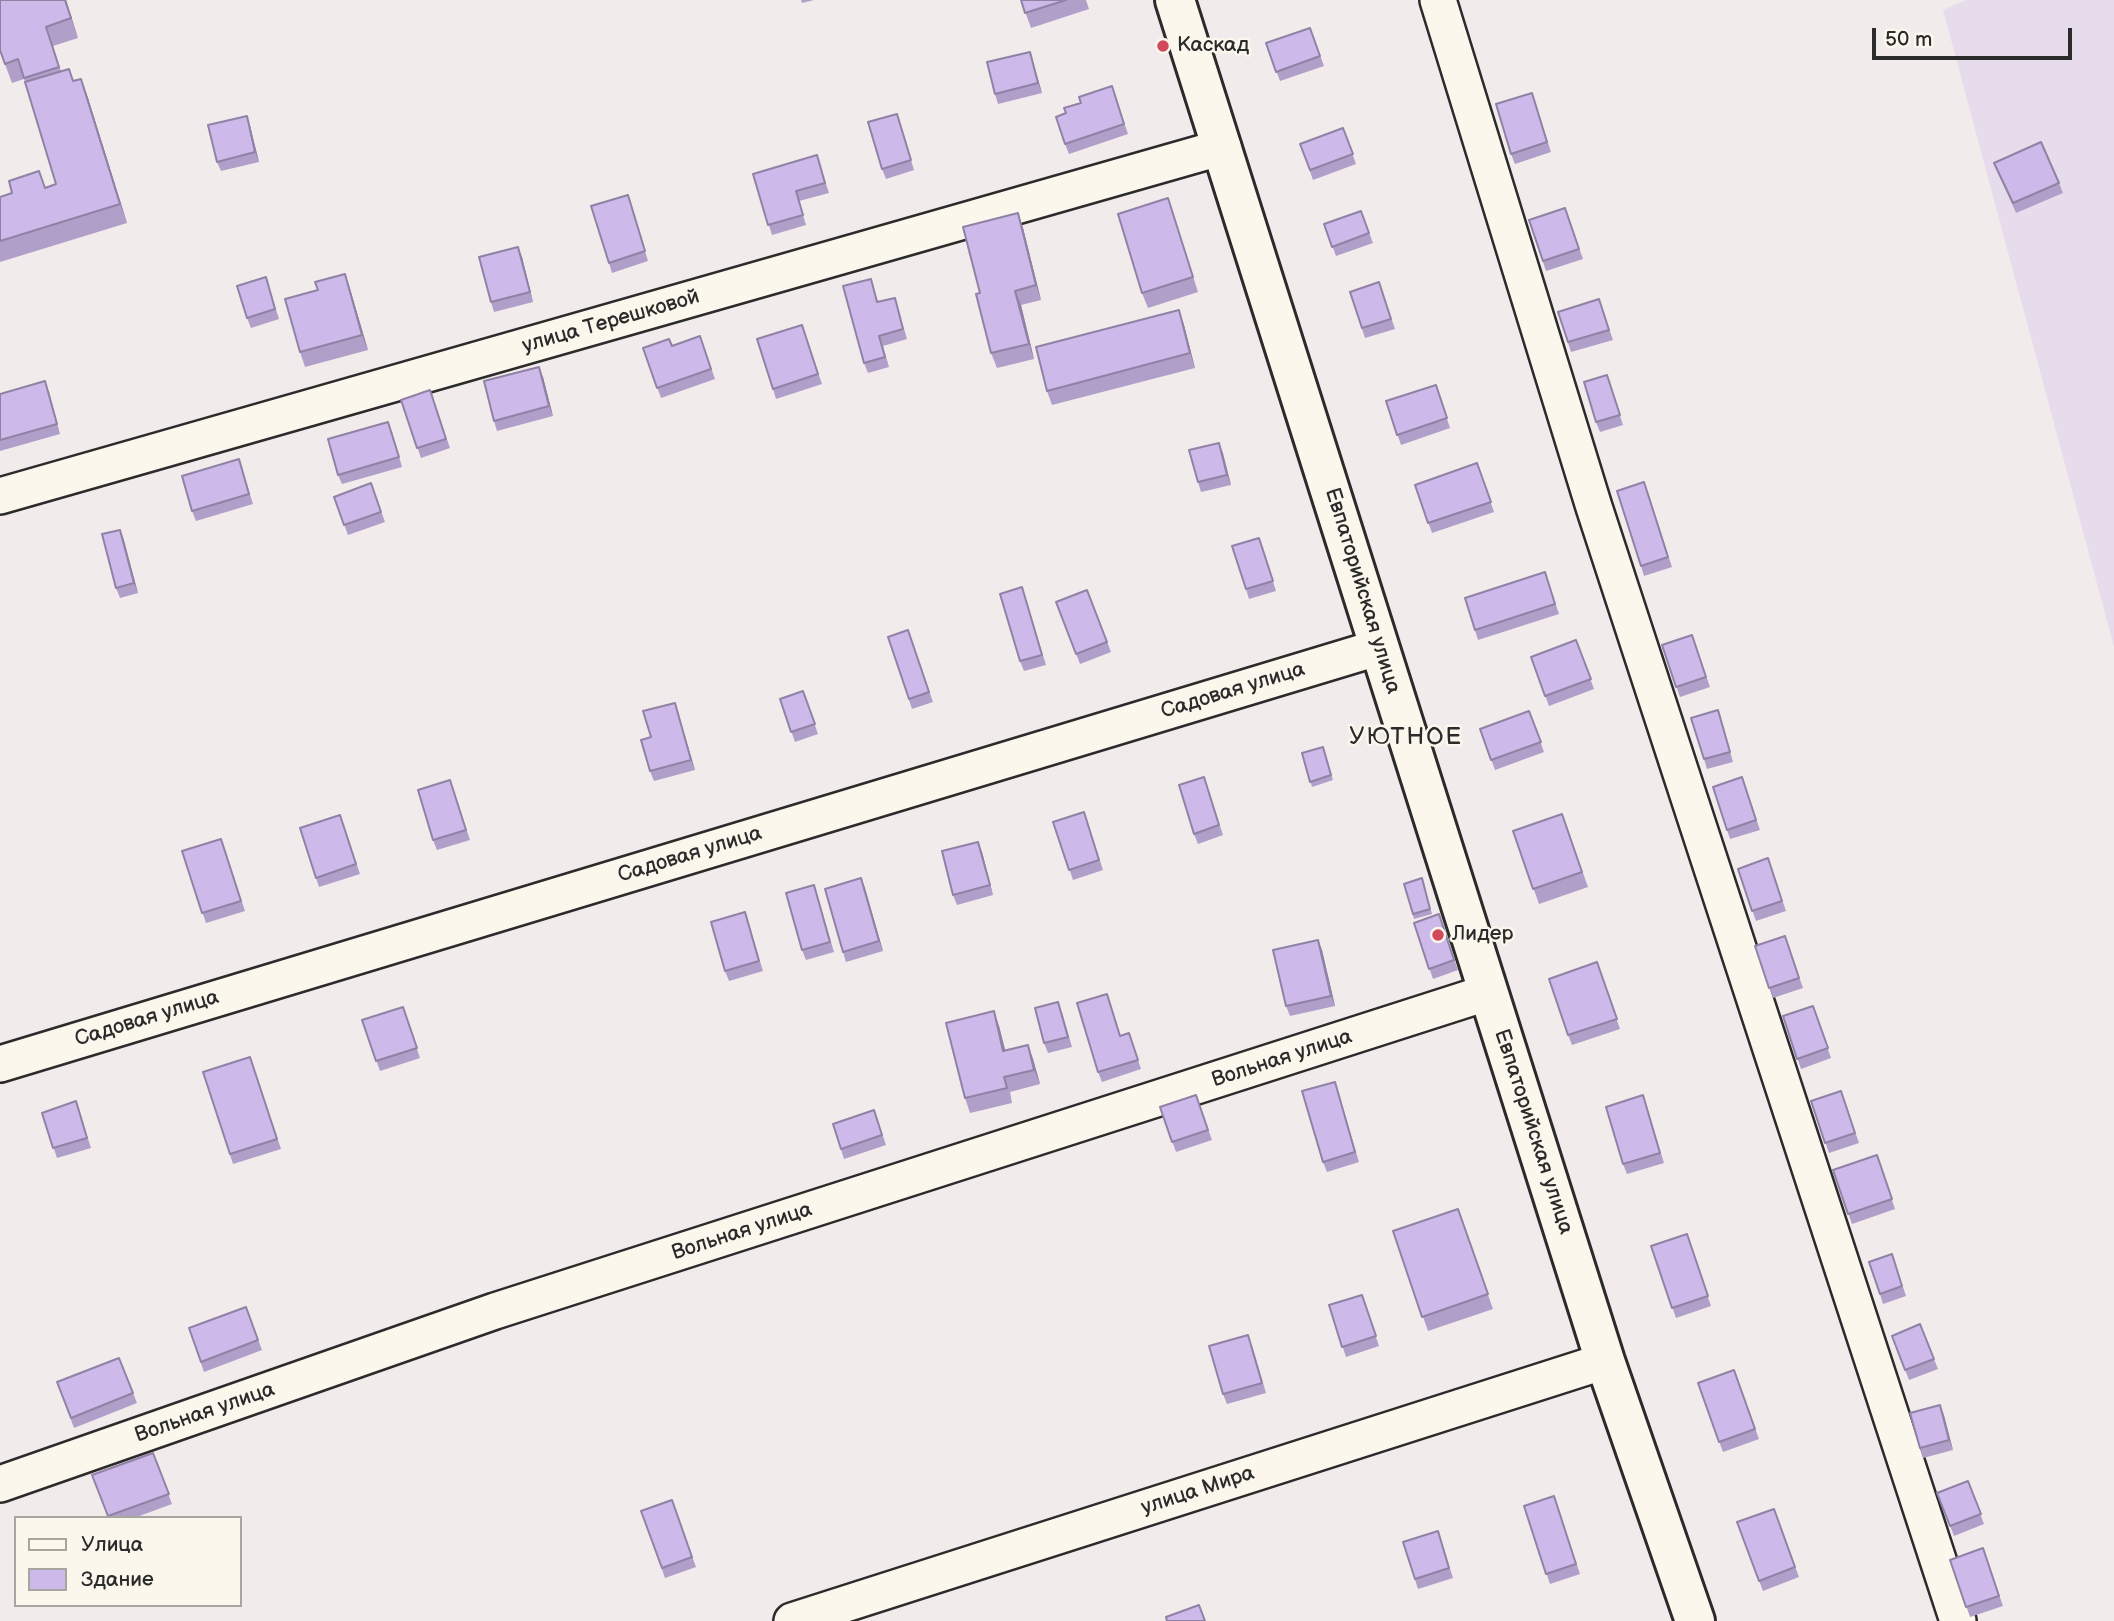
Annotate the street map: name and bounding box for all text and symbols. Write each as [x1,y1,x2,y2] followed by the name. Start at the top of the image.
[1876,14,2076,58] scale bar
[1885,27,1932,52] text: 50 m
[1177,33,1249,59] place label: Каскад
[1155,38,1171,54] marker: Каскад
[520,285,702,359] street label: улица Терешковой
[1319,485,1405,697] street label: Евпаторийская улица
[1158,657,1308,725] street label: Садовая улица
[1350,724,1462,752] district label: УЮТНОЕ
[615,821,765,889] street label: Садовая улица
[1452,922,1513,948] place label: Лидер
[1430,927,1446,943] marker: Лидер
[72,985,222,1053] street label: Садовая улица
[1209,1024,1355,1094] street label: Вольная улица
[1488,1026,1578,1238] street label: Евпаторийская улица
[669,1197,815,1267] street label: Вольная улица
[132,1377,278,1449] street label: Вольная улица
[1138,1461,1258,1521] street label: улица Мира
[14,1516,242,1607] legend
[81,1532,143,1557] text: Улица
[81,1567,154,1592] text: Здание

